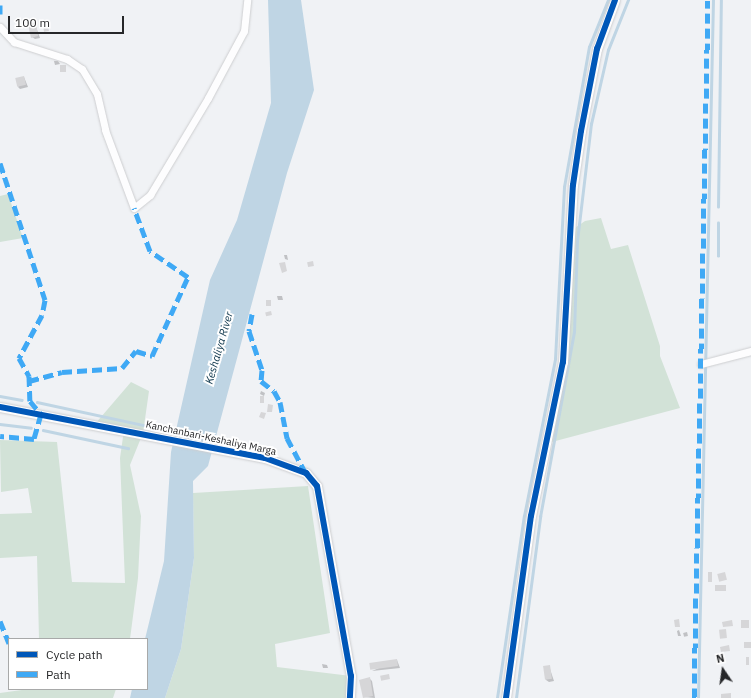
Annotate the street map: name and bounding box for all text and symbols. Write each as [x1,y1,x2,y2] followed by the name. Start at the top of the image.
[10,8,126,34] scale bar
[15,15,50,30] text: 100 m
[202,310,236,386] water label: Keshaliya River
[145,418,277,458] street label: Kanchanbari-Keshaliya Marga
[8,638,148,690] legend
[46,647,103,662] text: Cycle path
[703,650,743,690] north arrow
[715,651,726,666] text: N
[46,667,71,682] text: Path

